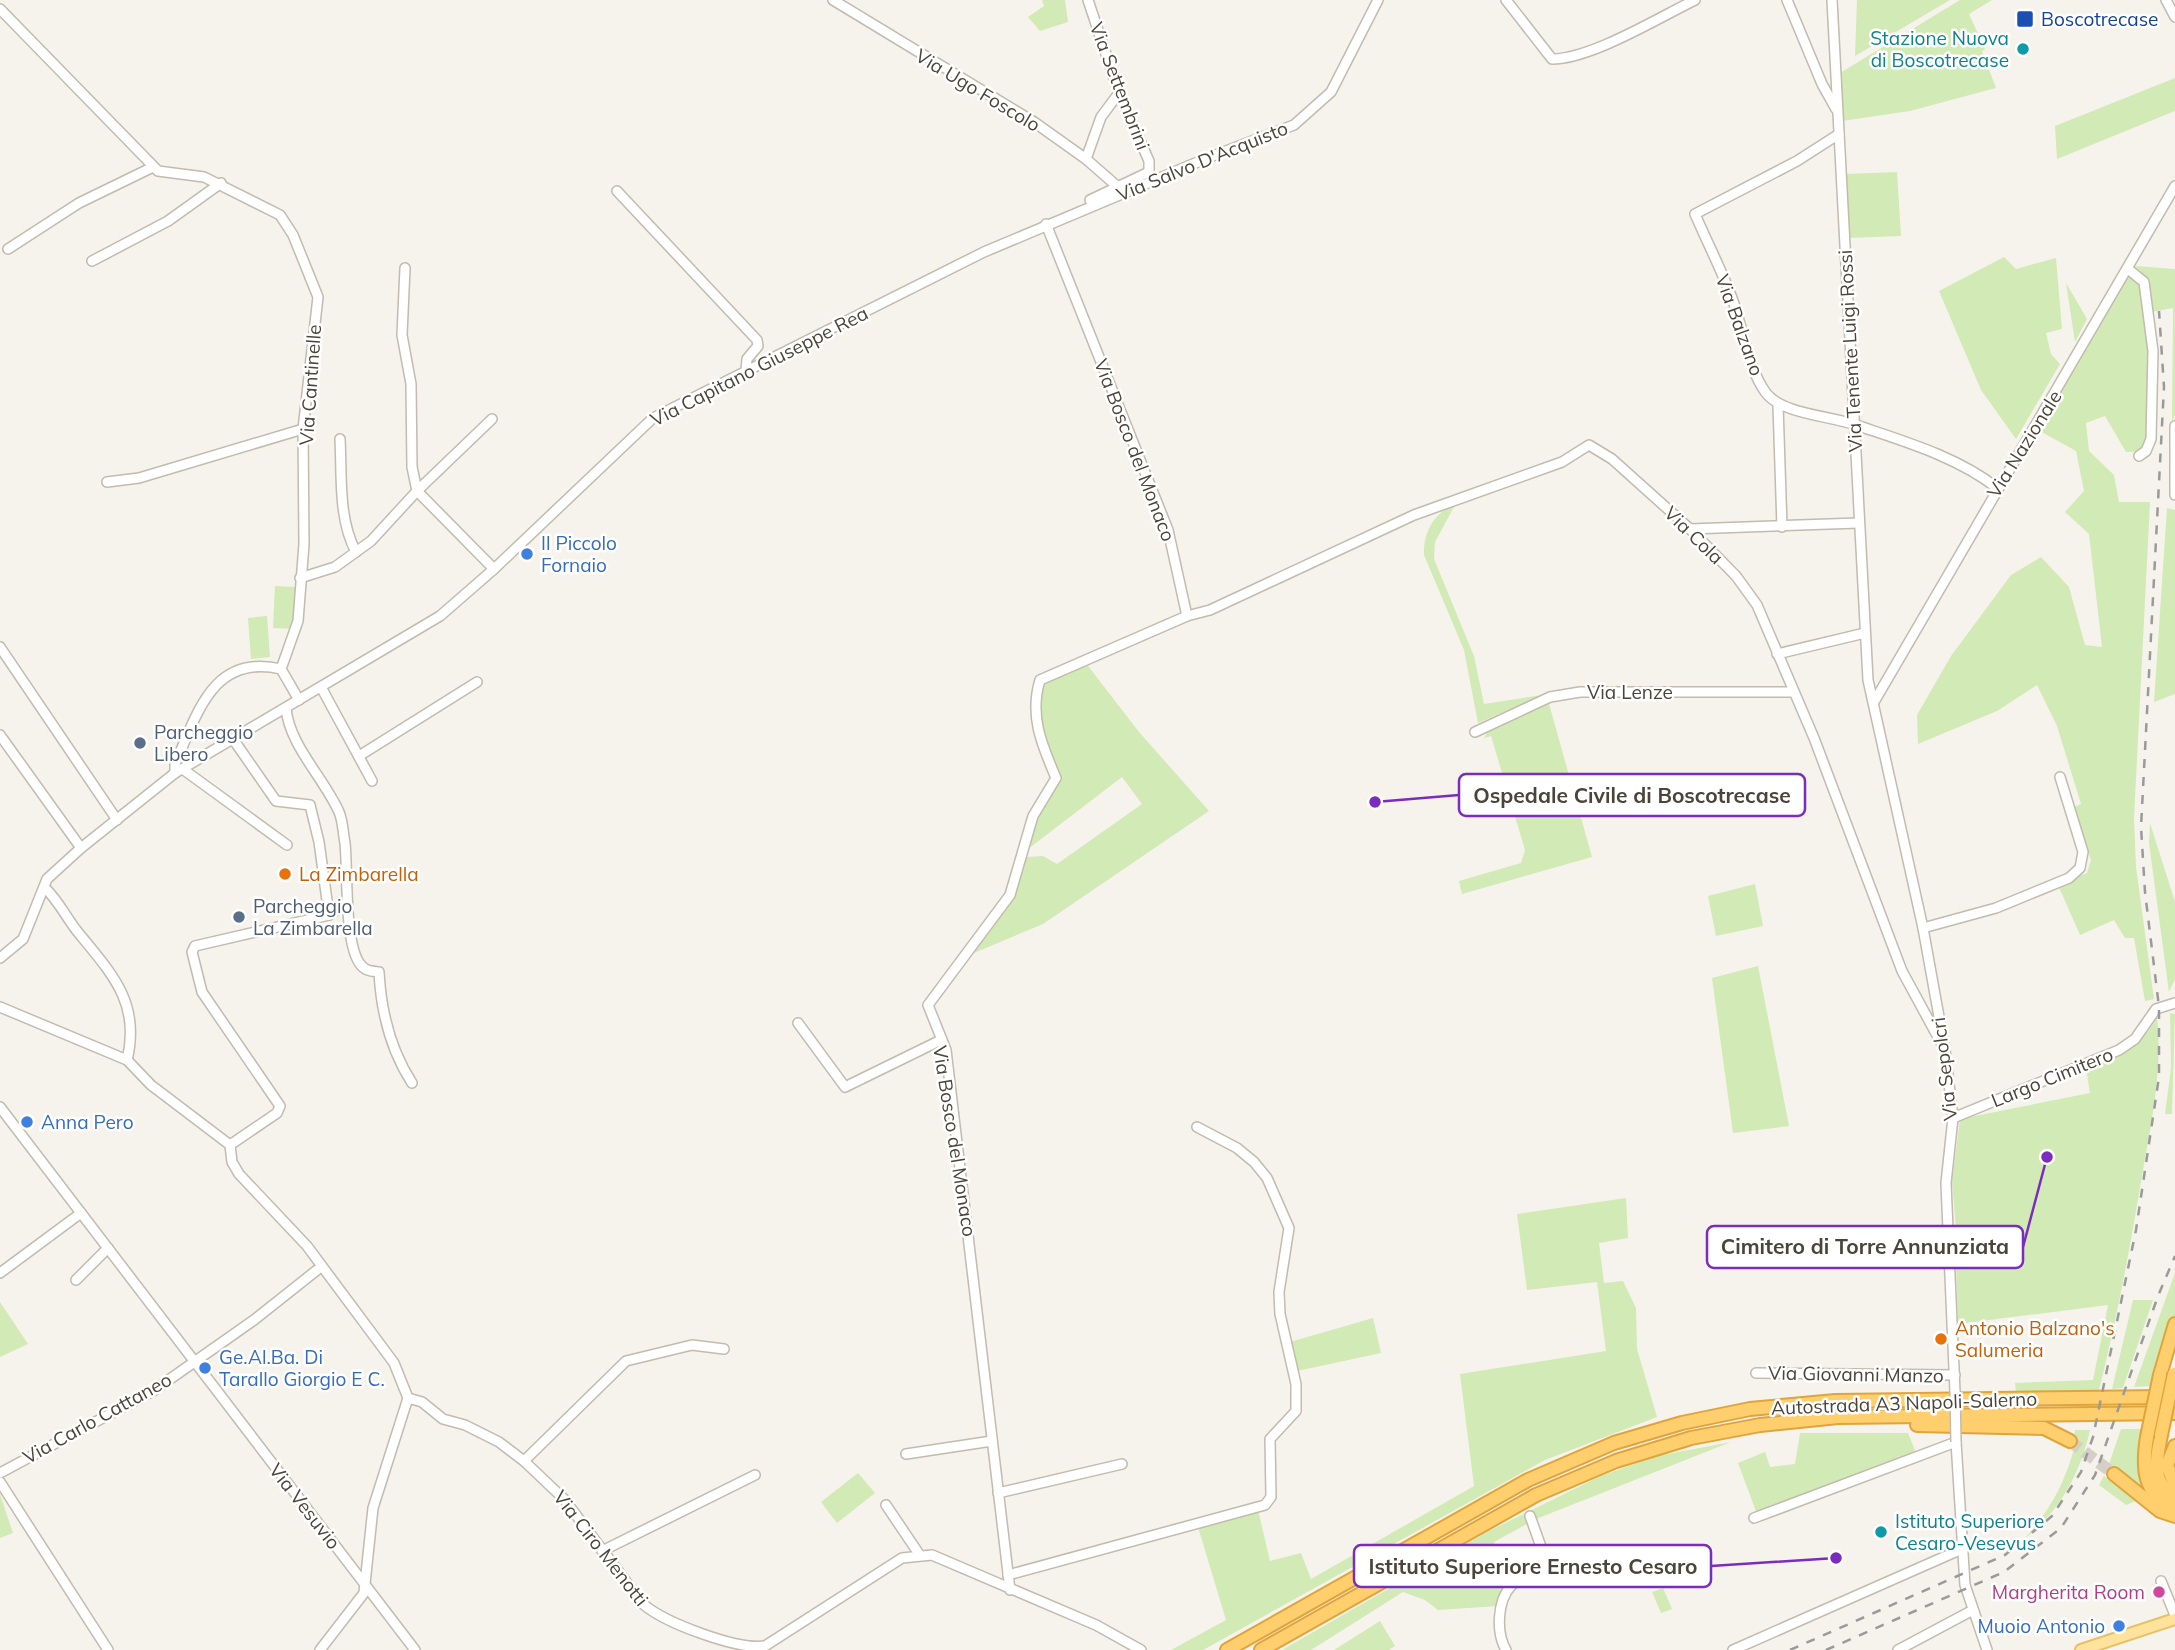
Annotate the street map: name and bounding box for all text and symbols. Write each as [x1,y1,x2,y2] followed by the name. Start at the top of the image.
[2041,7,2158,31] place label: Boscotrecase
[2015,9,2035,29] marker: Boscotrecase
[1085,19,1155,153] street label: Via Settembrini
[1870,26,2009,72] place label: Stazione Nuova di Boscotrecase
[2015,41,2031,57] marker: Stazione Nuova di Boscotrecase
[911,43,1045,137] street label: Via Ugo Foscolo
[1113,116,1291,206] street label: Via Salvo D'Acquisto
[1833,249,1867,453] street label: Via Tenente Luigi Rossi
[1711,271,1769,379] street label: Via Balzano
[646,301,872,431] street label: Via Capitano Giuseppe Rea
[294,324,326,446] street label: Via Cantinelle
[1089,355,1181,545] street label: Via Bosco del Monaco
[1981,386,2067,502] street label: Via Nazionale
[1659,501,1729,569] street label: Via Cola
[541,531,617,577] place label: Il Piccolo Fornaio
[519,546,535,562] marker: Il Piccolo Fornaio
[1587,680,1673,704] street label: Via Lenze
[154,720,253,766] place label: Parcheggio Libero
[132,735,148,751] marker: Parcheggio Libero
[1459,774,1805,816] callout: Ospedale Civile di Boscotrecase
[1473,782,1791,808] text: Ospedale Civile di Boscotrecase
[299,862,419,886] place label: La Zimbarella
[277,866,293,882] marker: La Zimbarella
[253,894,373,940] place label: Parcheggio La Zimbarella
[231,909,247,925] marker: Parcheggio La Zimbarella
[1926,1016,1962,1122] street label: Via Sepolcri
[1988,1042,2116,1112] street label: Largo Cimitero
[928,1044,982,1238] street label: Via Bosco del Monaco
[41,1110,134,1134] place label: Anna Pero
[19,1114,35,1130] marker: Anna Pero
[1707,1226,2023,1268] callout: Cimitero di Torre Annunziata
[1721,1233,2009,1259] text: Cimitero di Torre Annunziata
[1955,1316,2115,1362] place label: Antonio Balzano's Salumeria
[1933,1331,1949,1347] marker: Antonio Balzano's Salumeria
[219,1345,385,1391] place label: Ge.Al.Ba. Di Tarallo Giorgio E C.
[197,1360,213,1376] marker: Ge.Al.Ba. Di Tarallo Giorgio E C.
[1768,1360,1944,1388] street label: Via Giovanni Manzo
[18,1367,176,1469] street label: Via Carlo Cattaneo
[1771,1386,2037,1420] street label: Autostrada A3 Napoli-Salerno
[264,1458,346,1554] street label: Via Vesuvio
[548,1485,654,1611] street label: Via Ciro Menotti
[1895,1509,2044,1555] place label: Istituto Superiore Cesaro-Vesevus
[1873,1524,1889,1540] marker: Istituto Superiore Cesaro-Vesevus
[1354,1545,1711,1587] callout: Istituto Superiore Ernesto Cesaro
[1368,1553,1698,1579] text: Istituto Superiore Ernesto Cesaro
[1992,1580,2145,1604] place label: Margherita Room
[2151,1584,2167,1600] marker: Margherita Room
[1978,1614,2105,1638] place label: Muoio Antonio
[2111,1618,2127,1634] marker: Muoio Antonio

